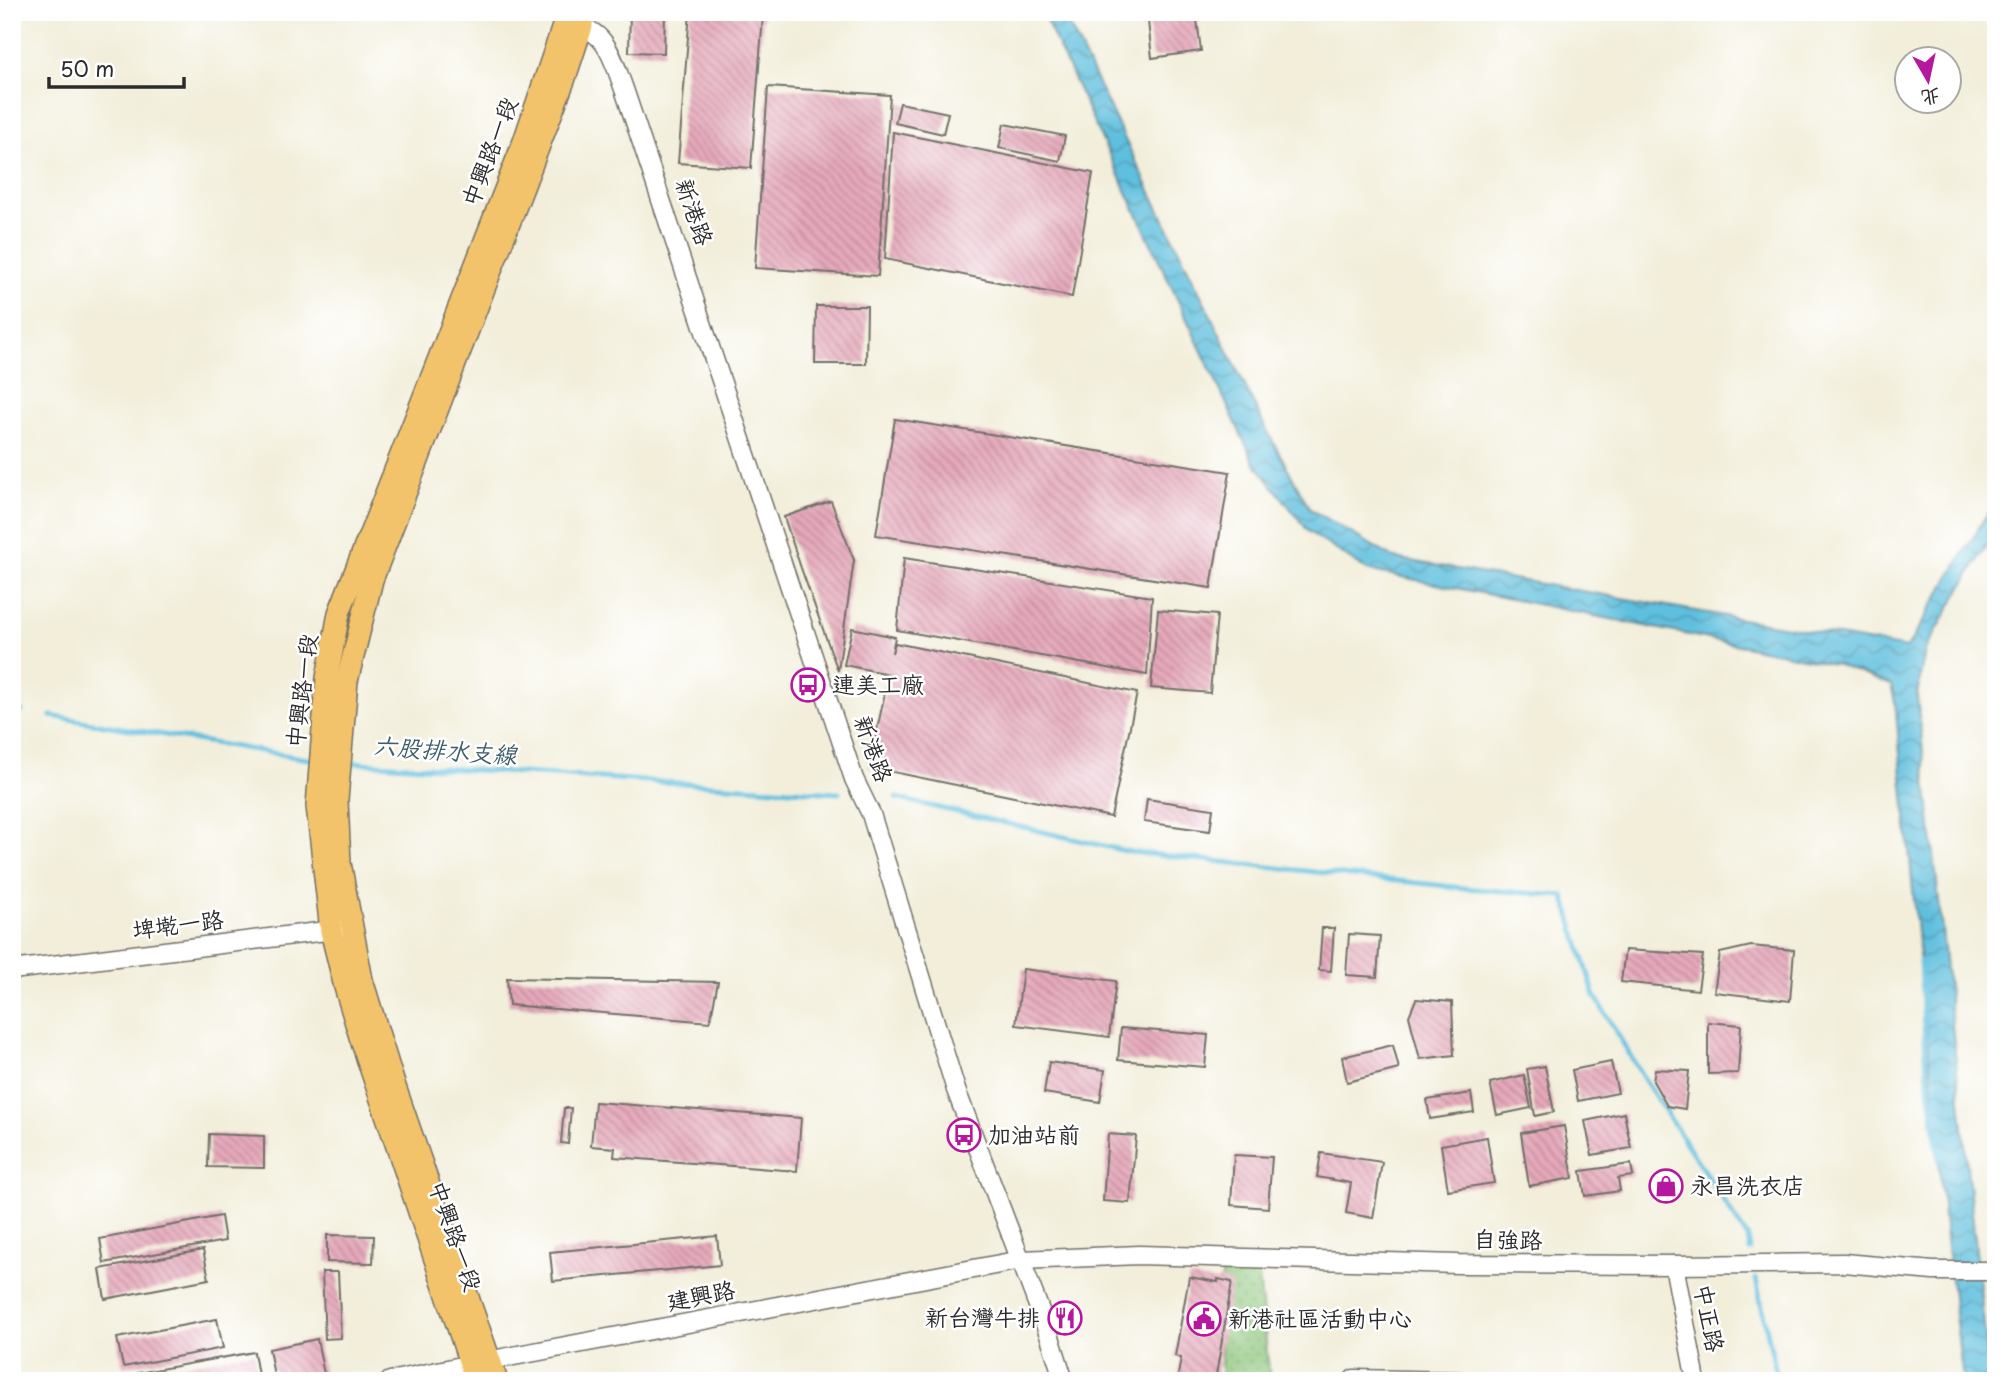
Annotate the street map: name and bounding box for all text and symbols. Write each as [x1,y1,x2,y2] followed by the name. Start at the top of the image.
[49,46,184,90] scale bar
[1892,46,1962,116] north arrow
[60,52,114,84] text: 50 m
[1919,82,1942,113] text: 北
[452,92,526,211] street label: 中興路一段
[668,173,723,250] street label: 新港路
[276,632,325,750] street label: 中興路一段
[789,666,827,704] bus stop icon: 連美工廠
[832,666,924,701] place label: 連美工廠
[846,710,903,787] street label: 新港路
[372,726,520,772] water label: 六股排水支線
[130,901,226,946] street label: 埤墘一路
[945,1116,983,1154] bus stop icon: 加油站前
[988,1116,1080,1151] place label: 加油站前
[1647,1167,1685,1205] shop icon: 永昌洗衣店
[1690,1167,1805,1202] place label: 永昌洗衣店
[421,1175,492,1296] street label: 中興路一段
[1473,1220,1543,1257] street label: 自強路
[664,1271,738,1318] street label: 建興路
[1687,1281,1734,1355] street label: 中正路
[925,1299,1040,1334] place label: 新台灣牛排
[1046,1299,1084,1337] restaurant icon: 新台灣牛排
[1185,1300,1223,1338] public building icon: 新港社區活動中心
[1228,1300,1412,1335] place label: 新港社區活動中心

